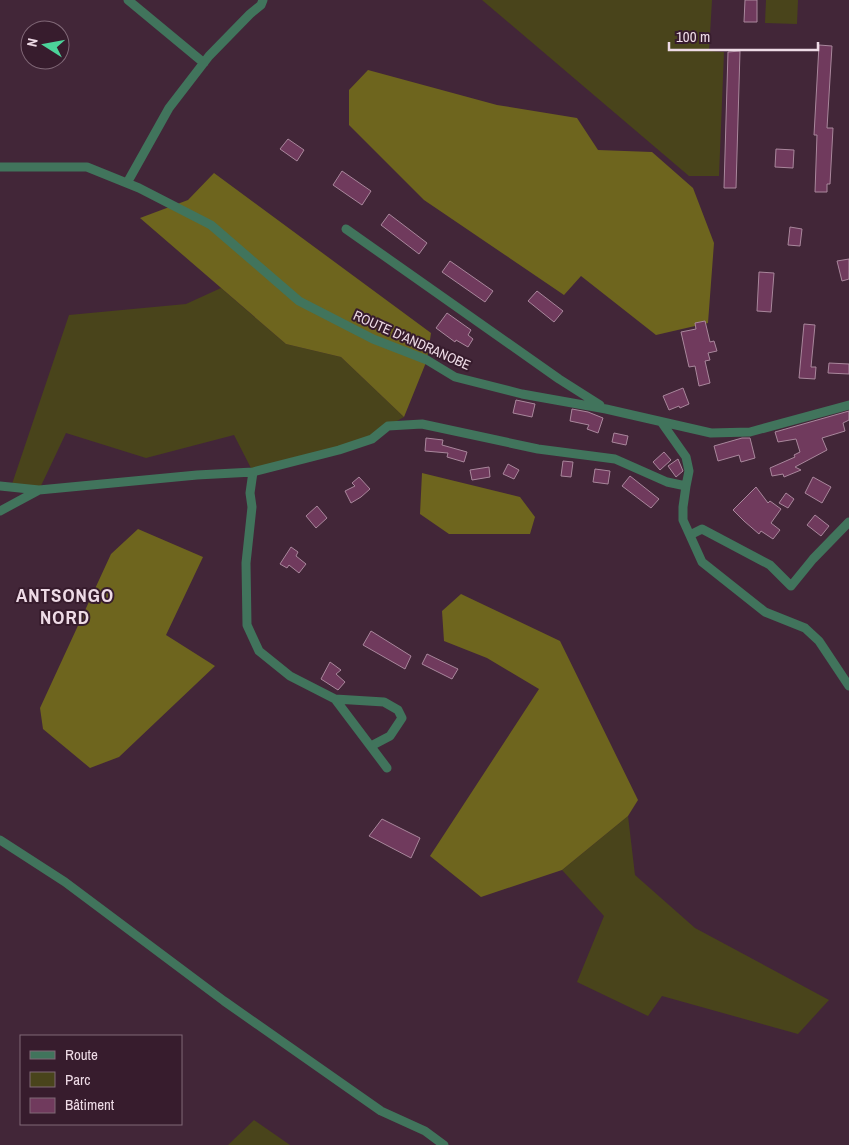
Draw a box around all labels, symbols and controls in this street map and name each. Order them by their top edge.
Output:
north arrow [20,20,70,70]
scale bar [669,20,818,52]
text: 100 m [676,26,710,47]
text: N [23,37,42,48]
street label: ROUTE D'ANDRANOBE [351,306,473,374]
district label: ANTSONGO NORD [16,582,114,630]
legend [20,1035,182,1125]
text: Route [65,1044,98,1065]
text: Parc [65,1069,90,1090]
text: Bâtiment [65,1094,115,1115]

